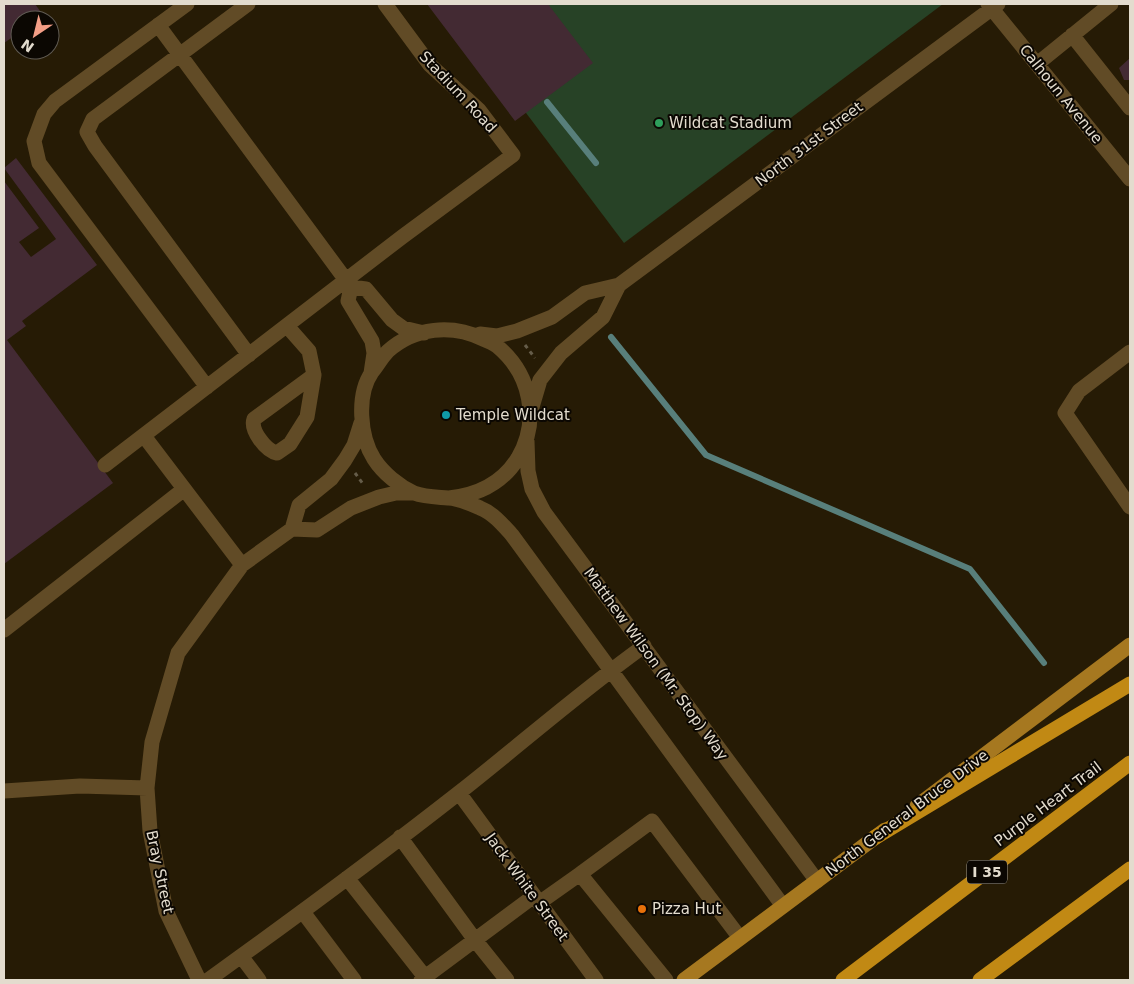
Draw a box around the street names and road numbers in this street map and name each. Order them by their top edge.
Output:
street label: Calhoun Avenue [1016,41,1106,147]
street label: Stadium Road [416,48,500,136]
street label: North 31st Street [752,98,866,190]
street label: Matthew Wilson (Mr. Stop) Way [580,564,732,764]
street label: North General Bruce Drive [822,746,992,880]
street label: Purple Heart Trail [991,758,1105,850]
street label: Bray Street [142,829,178,915]
street label: Jack White Street [481,829,572,945]
road number: I 35 [967,860,1007,884]

